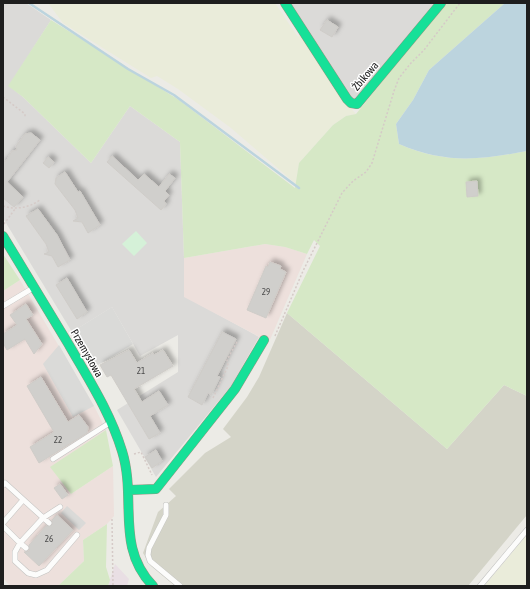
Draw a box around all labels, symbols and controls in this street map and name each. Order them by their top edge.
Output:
street label: Żbikowa [349,59,381,93]
house number: 29 [262,287,270,297]
street label: Przemysłowa [68,327,106,379]
house number: 21 [137,366,145,376]
house number: 22 [54,435,62,445]
house number: 26 [45,534,53,544]

